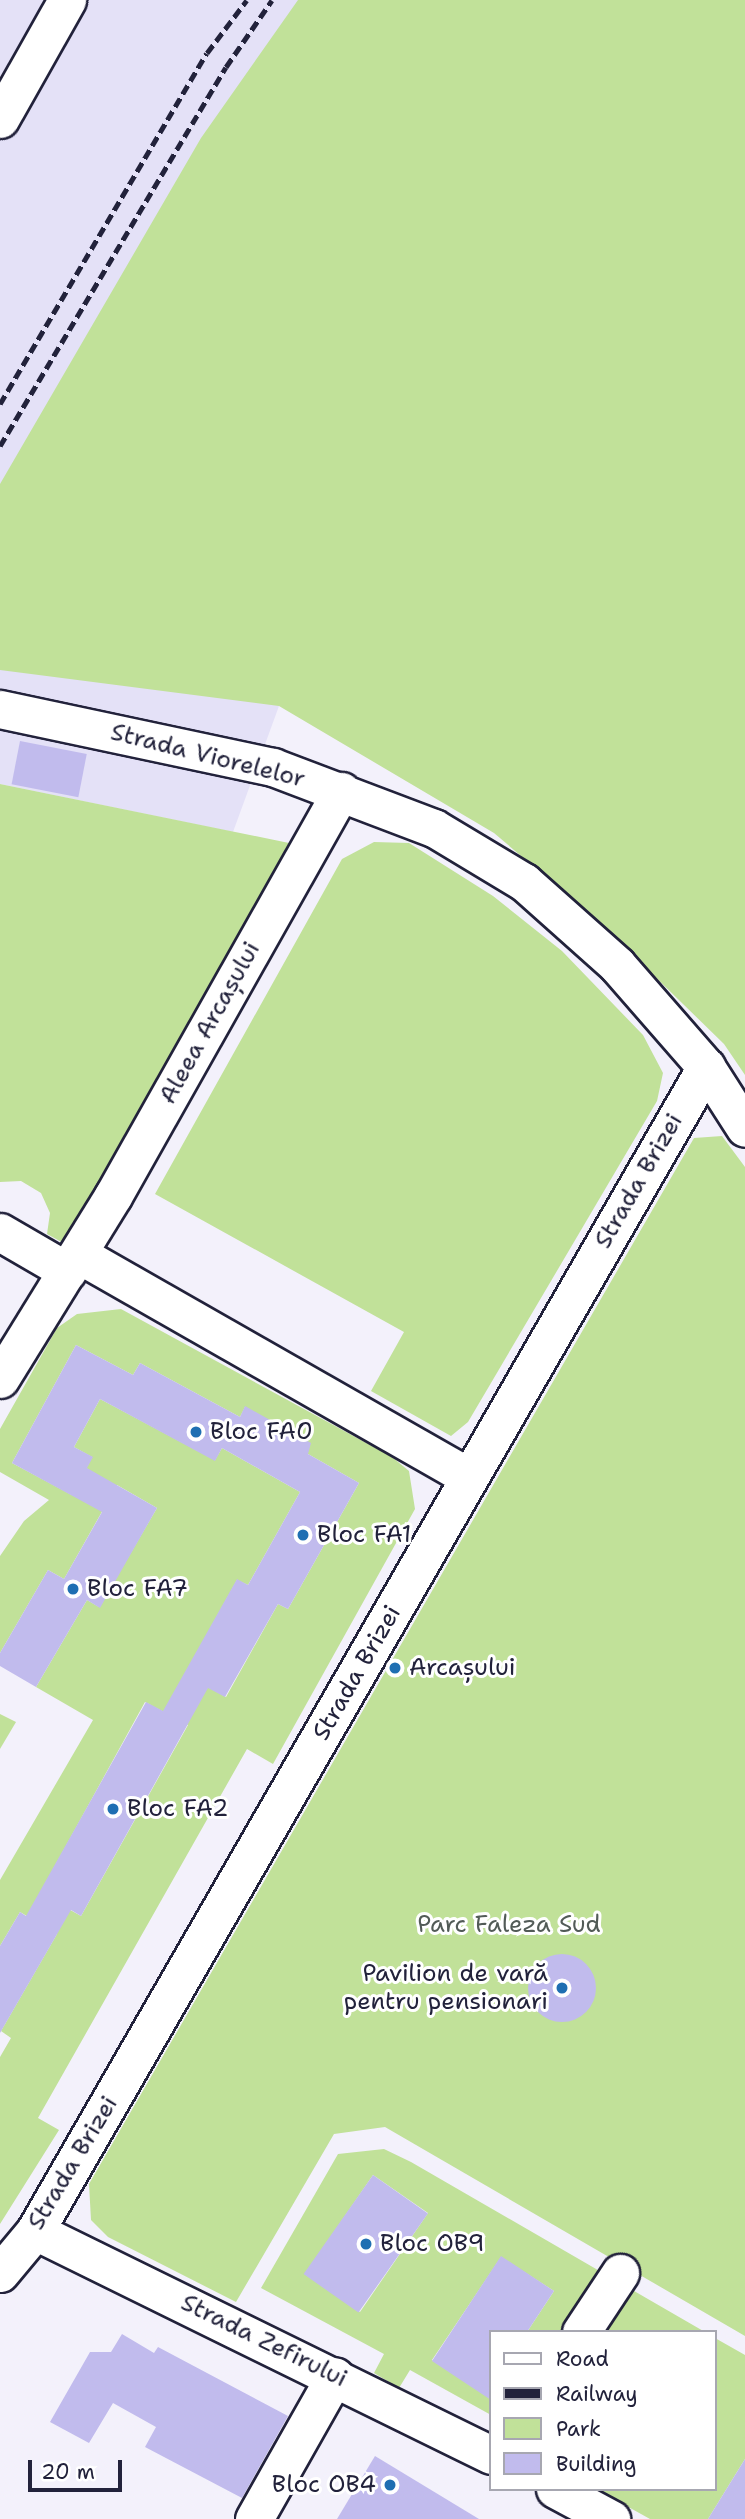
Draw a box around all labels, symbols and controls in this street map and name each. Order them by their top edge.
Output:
street label: Strada Viorelelor [108,718,308,794]
street label: Aleea Arcașului [154,937,266,1109]
street label: Strada Brizei [589,1109,689,1253]
place label: Bloc FA0 [210,1418,313,1446]
marker: Bloc FA0 [188,1424,204,1440]
place label: Bloc FA1 [317,1521,412,1549]
marker: Bloc FA1 [295,1527,311,1543]
place label: Bloc FA7 [87,1575,188,1603]
marker: Bloc FA7 [65,1581,81,1597]
street label: Strada Brizei [307,1601,407,1745]
place label: Arcașului [409,1654,515,1682]
marker: Arcașului [387,1660,403,1676]
place label: Bloc FA2 [127,1795,228,1823]
marker: Bloc FA2 [105,1801,121,1817]
park label: Parc Faleza Sud [417,1911,601,1939]
place label: Pavilion de vară pentru pensionari [344,1960,548,2016]
marker: Pavilion de vară pentru pensionari [554,1980,570,1996]
street label: Strada Brizei [22,2091,124,2235]
place label: Bloc OB9 [380,2230,485,2258]
marker: Bloc OB9 [358,2236,374,2252]
street label: Strada Zefirului [176,2288,352,2394]
legend [490,2330,717,2491]
text: Road [556,2345,609,2373]
text: Railway [556,2380,638,2408]
text: Park [556,2415,601,2443]
scale bar [32,2446,126,2490]
text: Building [556,2450,636,2478]
text: 20 m [41,2458,95,2486]
place label: Bloc OB4 [272,2471,376,2499]
marker: Bloc OB4 [382,2477,398,2493]

